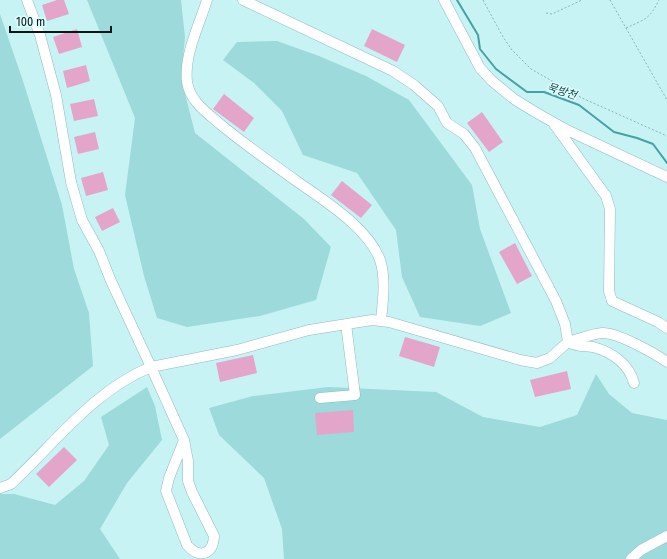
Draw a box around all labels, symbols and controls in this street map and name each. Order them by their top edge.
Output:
scale bar [10,8,111,34]
text: 100 m [16,15,45,29]
water label: 묵방천 [545,81,580,103]

